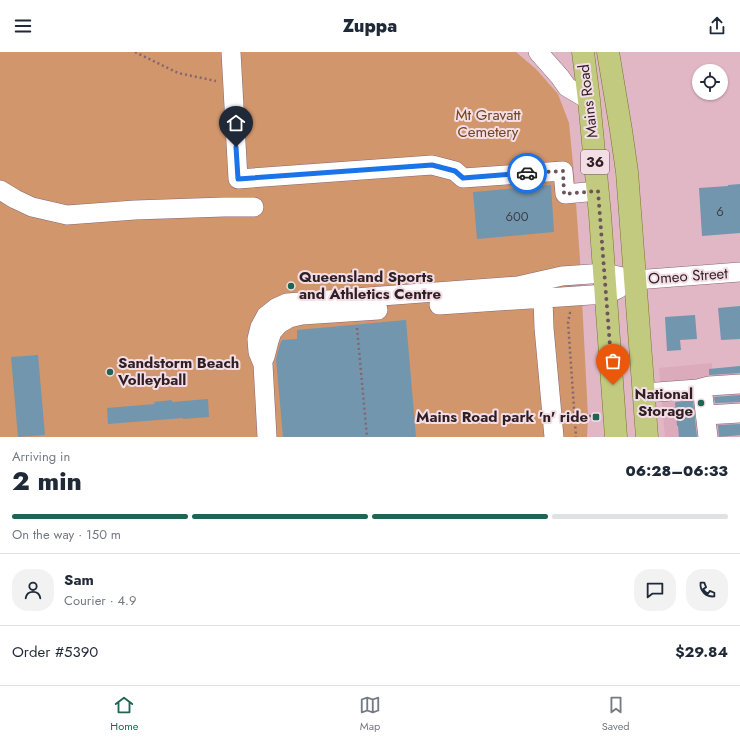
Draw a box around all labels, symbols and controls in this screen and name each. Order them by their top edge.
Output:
text: Zuppa [343,13,397,39]
icon: menu [12,15,34,37]
icon: share [706,15,728,37]
street label: Mains Road [573,63,603,139]
map controls [692,64,728,100]
button: locate [692,64,728,100]
park label: Mt Gravatt Cemetery [455,104,521,143]
pin [219,106,253,147]
icon: home [225,112,247,134]
road number: 36 [581,150,609,174]
courier [507,153,547,193]
icon: car [516,162,538,184]
house number: 6 [716,202,724,221]
house number: 600 [505,207,529,226]
street label: Omeo Street [647,262,729,290]
place label: Queensland Sports and Athletics Centre [299,266,442,305]
marker: Queensland Sports and Athletics Centre [286,281,296,291]
pin [596,344,630,385]
icon: bag [602,350,624,372]
place label: Sandstorm Beach Volleyball [117,352,239,391]
marker: Sandstorm Beach Volleyball [105,367,115,377]
place label: National Storage [634,383,693,422]
marker: National Storage [696,398,706,408]
place label: Mains Road park 'n' ride [416,406,588,428]
marker: Mains Road park 'n' ride [591,412,601,422]
text: Arriving in [12,447,70,466]
text: 06:28–06:33 [626,460,728,482]
text: 2 min [12,462,82,500]
text: On the way · 150 m [12,525,121,544]
button: person [12,569,54,611]
text: Sam [64,569,94,591]
button: chat [634,569,676,611]
button: phone [686,569,728,611]
text: Courier · 4.9 [64,591,137,610]
text: Order #5390 [12,641,98,663]
text: $29.84 [675,641,728,663]
tab: Home [110,694,138,734]
tab: Map [359,694,381,734]
tab: Saved [602,694,630,734]

